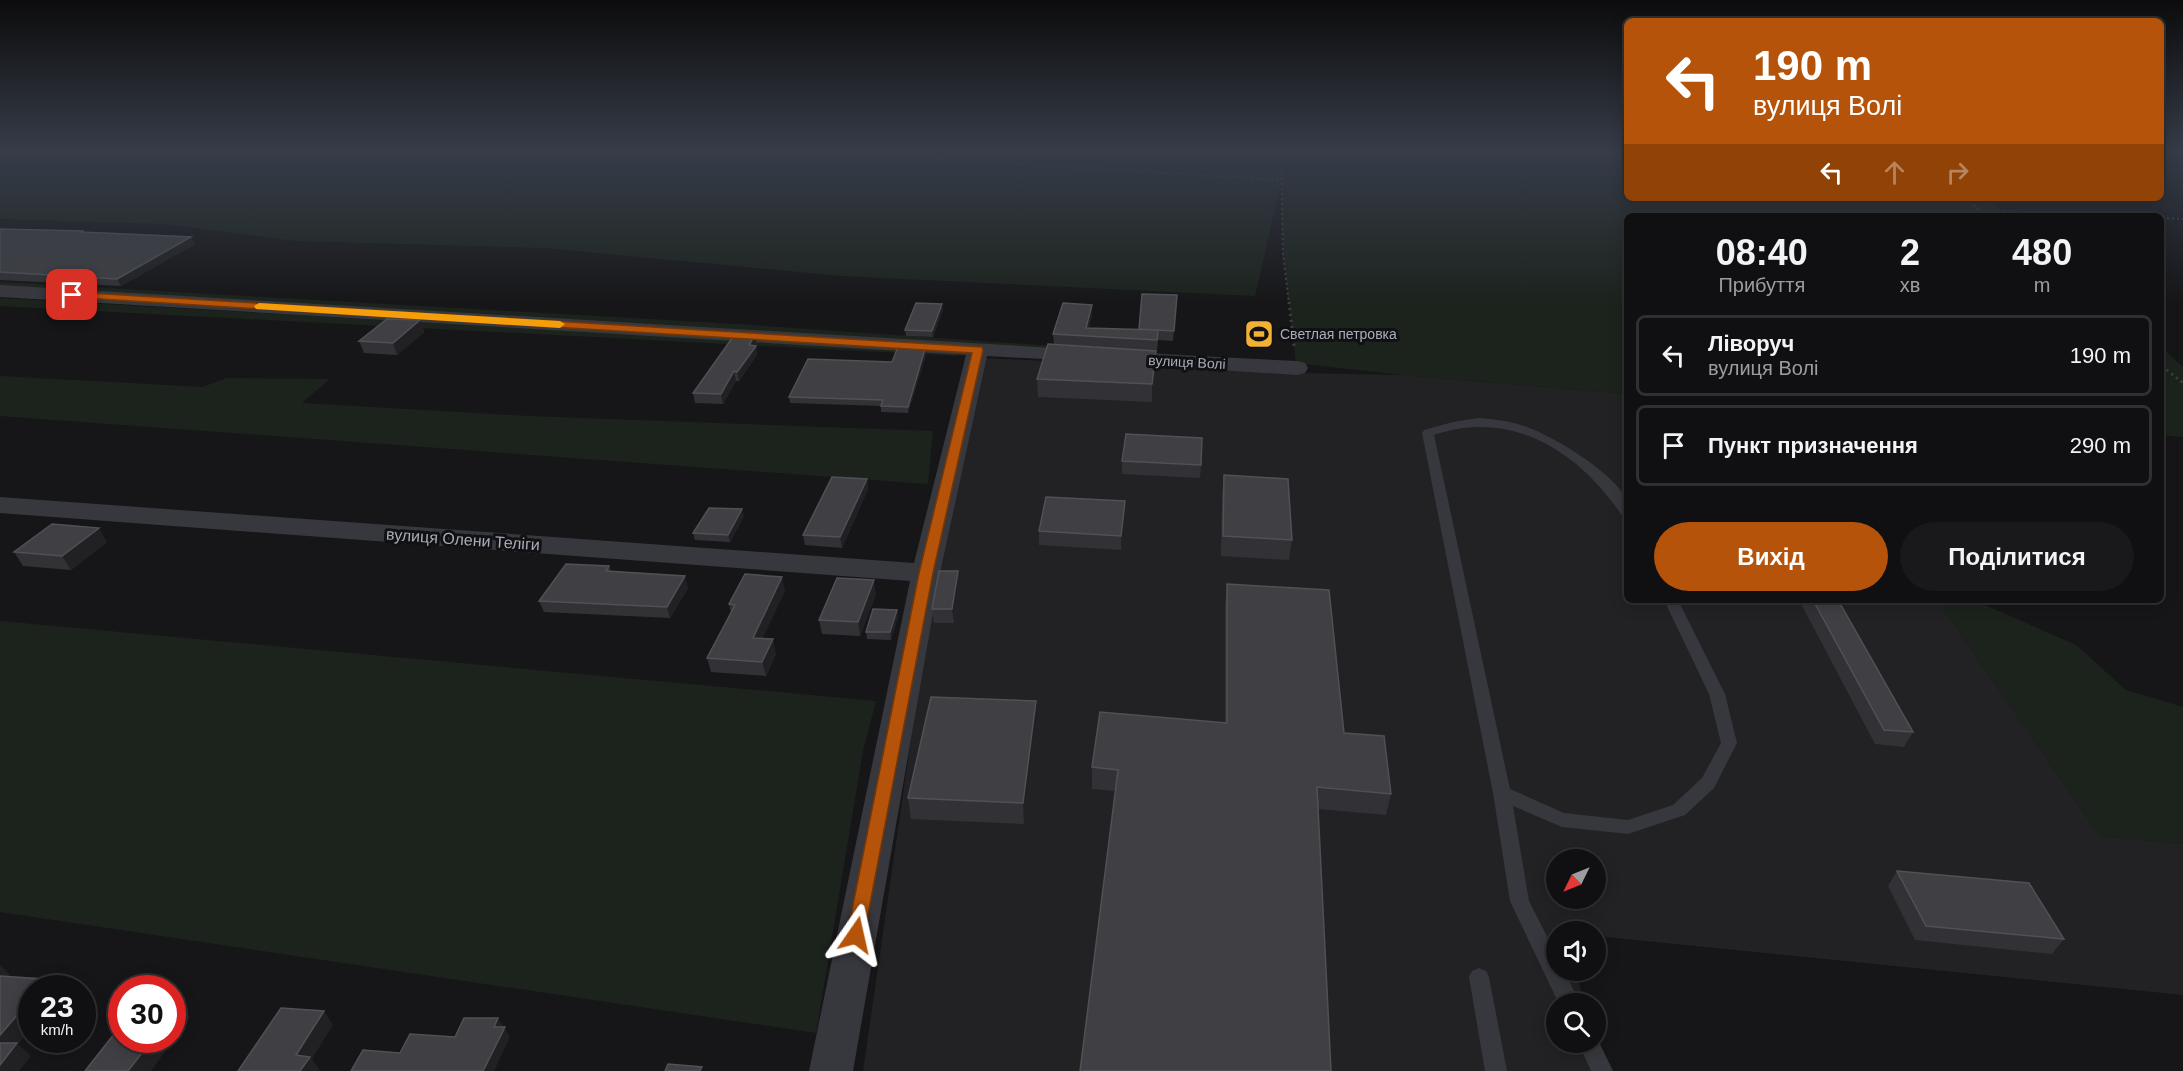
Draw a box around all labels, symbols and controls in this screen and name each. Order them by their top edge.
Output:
icon: left [1654,42,1732,120]
text: 190 m [1753,42,1872,89]
text: вулиця Волі [1753,91,1902,121]
icon: left [1815,156,1848,189]
icon: ahead [1878,156,1911,189]
icon: right [1941,156,1974,189]
text: 08:40 [1716,232,1808,273]
text: 2 [1900,232,1920,273]
text: 480 [2012,232,2072,273]
pin [46,269,97,320]
text: Прибуття [1718,274,1805,296]
text: хв [1900,274,1920,296]
text: m [2034,274,2050,296]
icon: arrive [55,278,88,311]
sports icon: Светлая петровка [1243,318,1275,350]
place label: Светлая петровка [1280,326,1397,342]
text: Ліворуч [1708,331,1794,356]
icon: left [1657,339,1690,372]
text: 190 m [2070,343,2131,368]
street label: вулиця Волі [1148,352,1226,372]
text: вулиця Волі [1708,357,1819,379]
icon: arrive [1657,429,1690,462]
text: Пункт призначення [1708,433,1918,458]
text: 290 m [2070,433,2131,458]
button: Вихід [1654,522,1888,591]
button: Поділитися [1900,522,2134,591]
street label: вулиця Олени Теліги [386,526,540,553]
north arrow [1546,849,1606,909]
map controls [1546,849,1606,1053]
position arrow [824,903,888,967]
button: sound [1546,921,1606,981]
speed limit sign: 30 [108,975,186,1053]
text: 23 [40,990,74,1023]
button: search [1546,993,1606,1053]
text: km/h [41,1021,73,1038]

